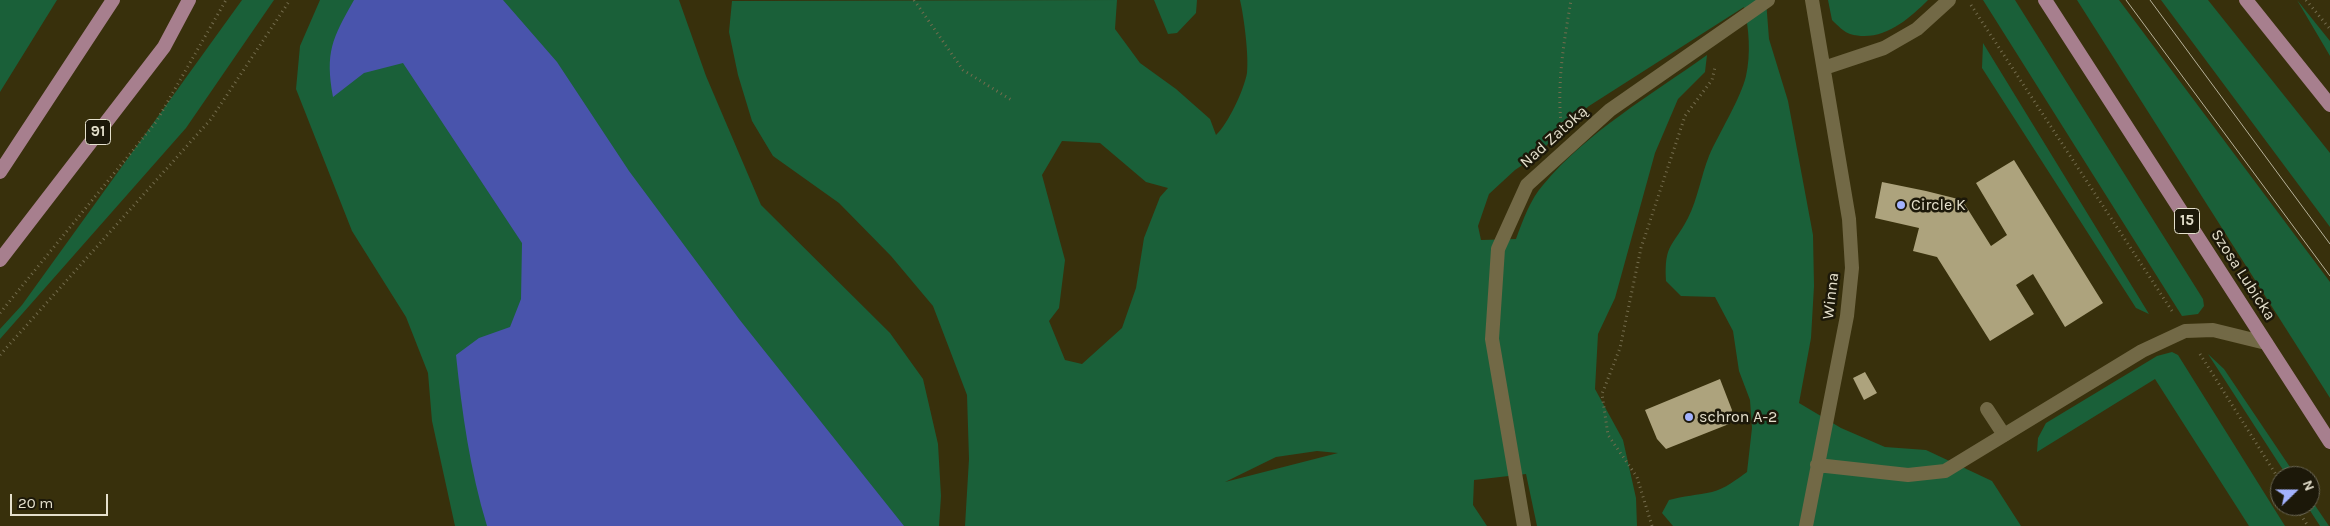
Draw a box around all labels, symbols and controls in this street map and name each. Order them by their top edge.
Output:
street label: Nad Zatoką [1516,102,1592,172]
road number: 91 [86,120,110,144]
place label: Circle K [1911,195,1966,215]
marker: Circle K [1895,199,1907,211]
road number: 15 [2174,208,2200,234]
street label: Szosa Lubicka [2206,226,2280,324]
street label: Winna [1819,271,1843,321]
place label: schron A-2 [1699,407,1777,427]
marker: schron A-2 [1683,411,1695,423]
north arrow [2270,466,2320,516]
text: N [2299,478,2318,493]
scale bar [12,484,110,516]
text: 20 m [18,494,53,512]

